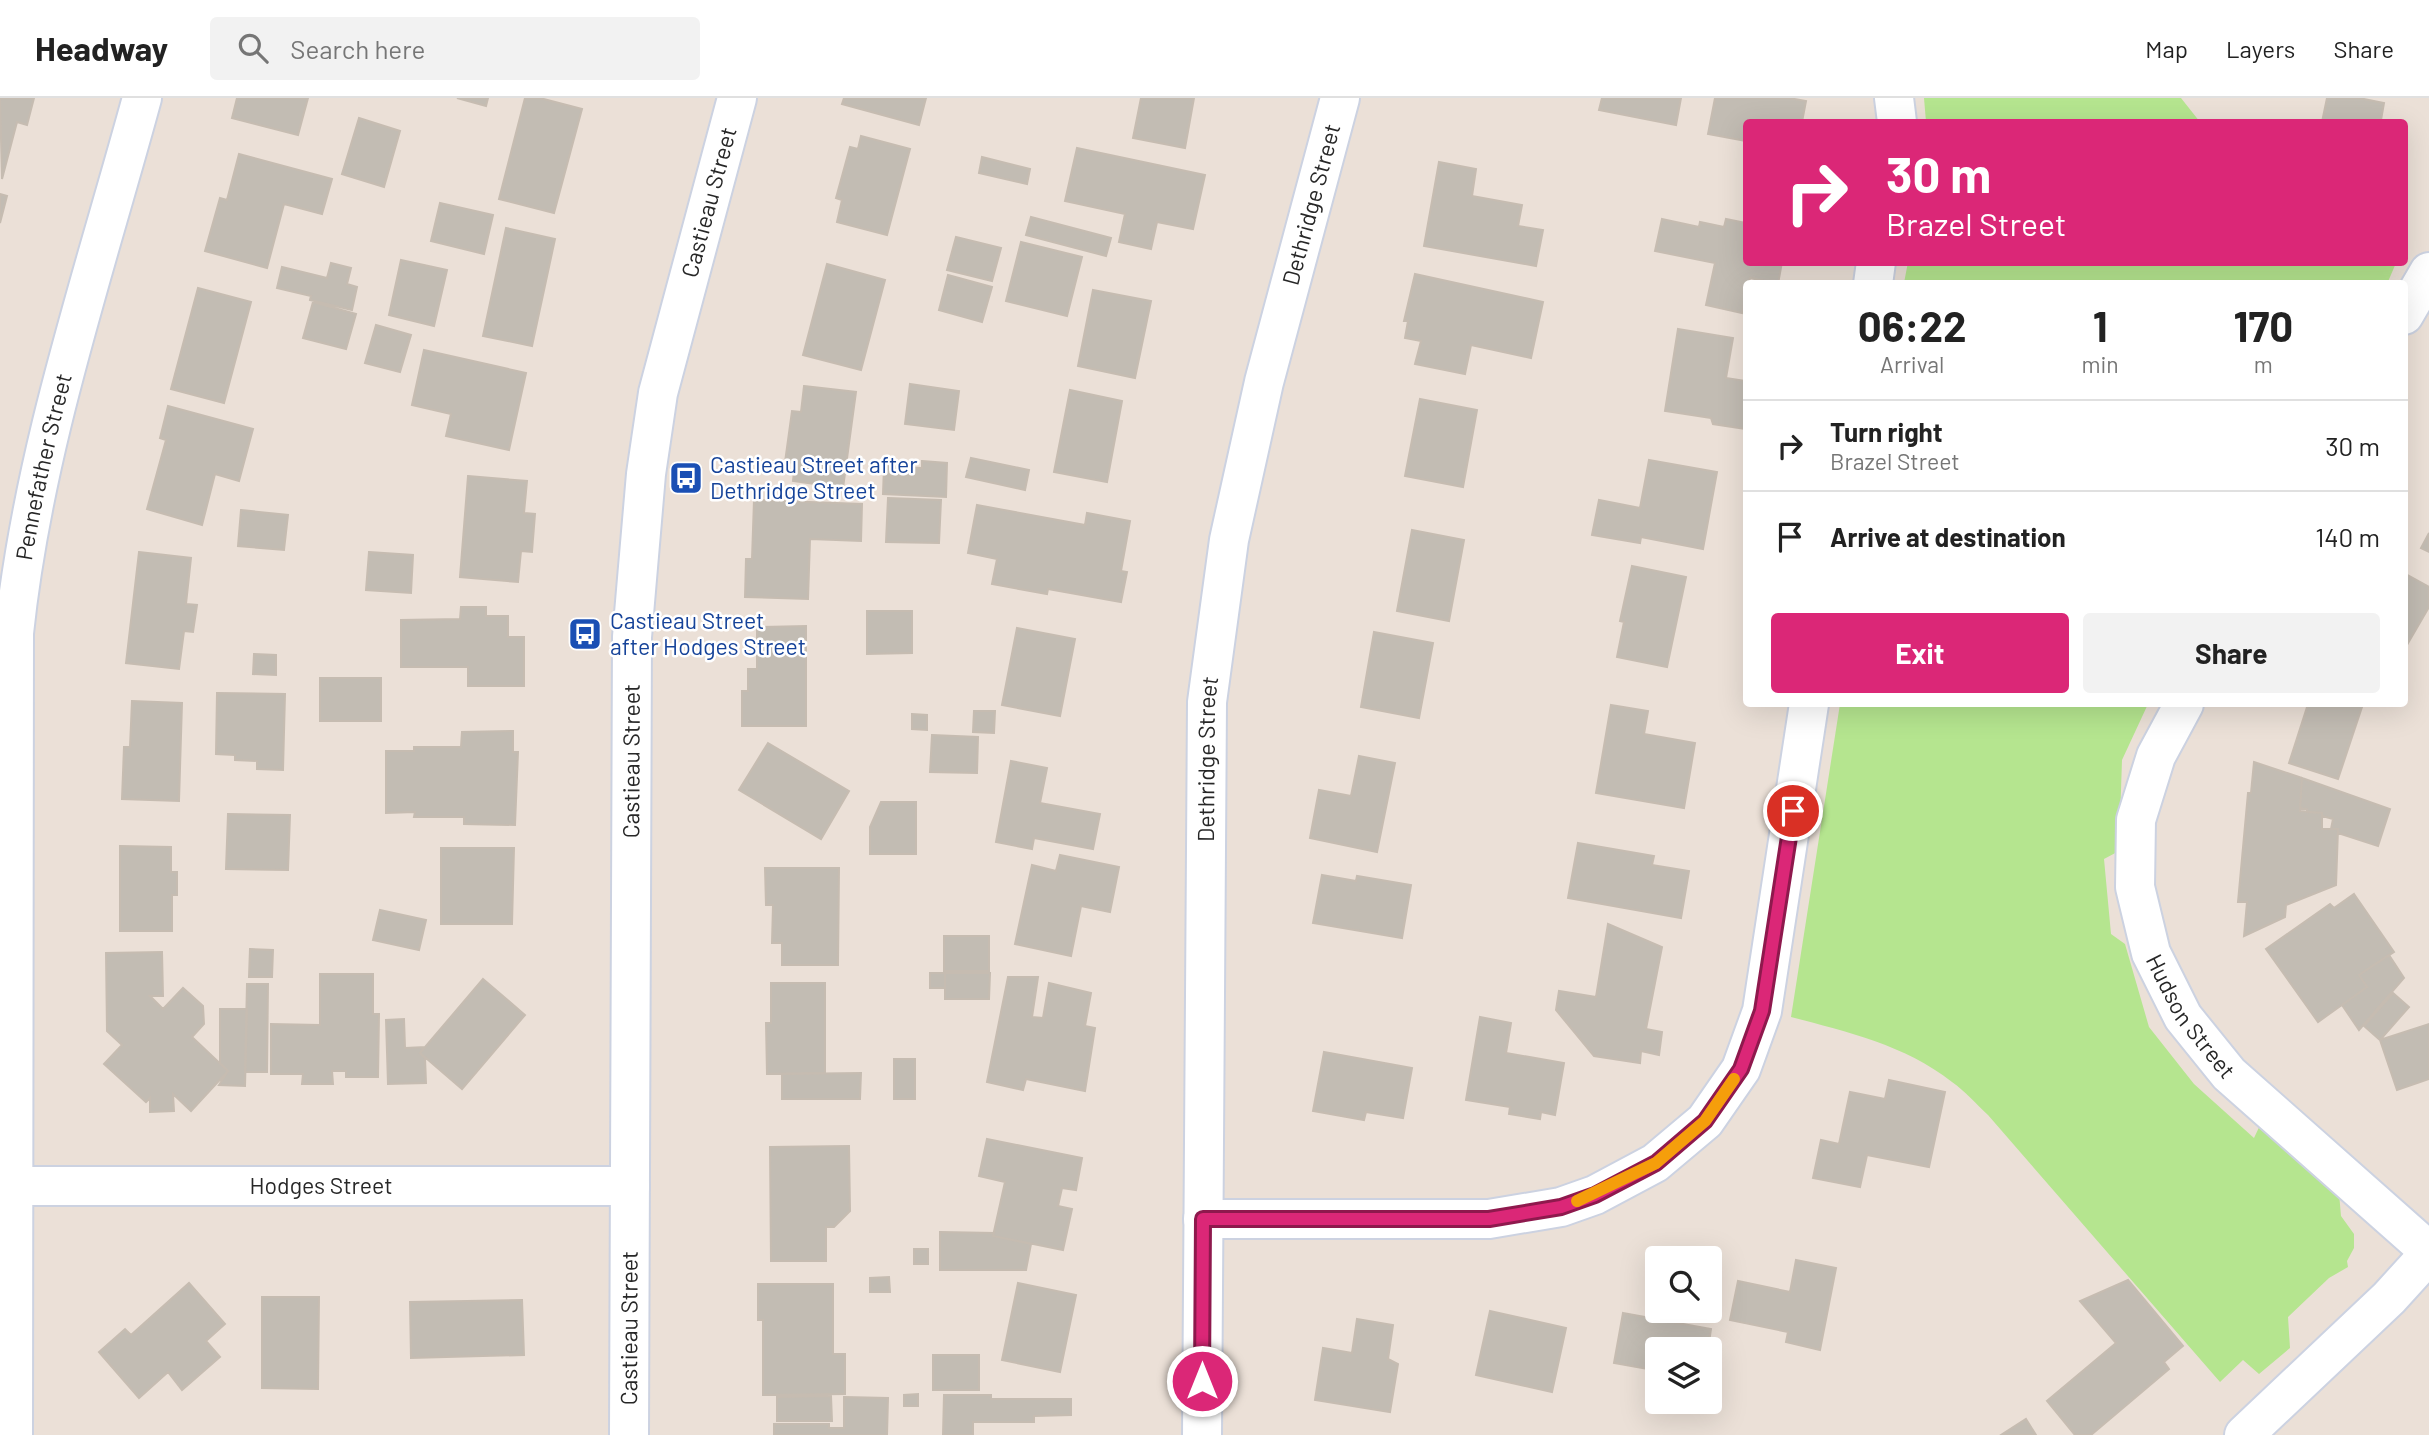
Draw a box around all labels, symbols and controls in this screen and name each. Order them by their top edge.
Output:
search box [210,17,700,80]
text: Headway [35,28,168,68]
icon: search [234,29,272,67]
text: Search here [290,33,425,64]
text: Map [2145,34,2188,63]
text: Layers [2226,34,2295,63]
text: Share [2333,34,2394,63]
street label: Dethridge Street [1276,121,1345,288]
street label: Castieau Street [675,124,742,280]
text: 30 m [1886,144,1991,203]
icon: right [1771,147,1862,238]
text: Brazel Street [1886,204,2066,242]
text: 06:22 [1858,300,1967,350]
text: 1 [2093,300,2108,350]
text: 170 [2234,300,2293,350]
text: Arrival [1880,350,1944,378]
text: min [2081,350,2119,378]
text: m [2254,350,2273,378]
street label: Pennefather Street [9,370,77,562]
text: Turn right [1830,416,1943,447]
icon: right [1771,427,1809,465]
text: 30 m [2325,430,2380,461]
text: Brazel Street [1830,447,1960,475]
place label: Castieau Street after Dethridge Street [710,450,918,504]
bus stop icon: Castieau Street after Dethridge Street [667,459,705,497]
icon: arrive [1771,518,1809,556]
text: Arrive at destination [1830,521,2066,552]
text: 140 m [2315,521,2380,552]
place label: Castieau Street after Hodges Street [610,606,806,660]
button: Exit [1771,613,2069,693]
button: Share [2083,613,2380,693]
bus stop icon: Castieau Street after Hodges Street [566,615,604,653]
street label: Dethridge Street [1191,674,1223,842]
street label: Castieau Street [616,684,645,838]
pin [1763,781,1823,841]
icon: arrive [1774,792,1812,830]
street label: Hudson Street [2141,949,2242,1084]
street label: Hodges Street [249,1171,393,1199]
map controls [1645,1246,1722,1414]
button: search [1645,1246,1722,1323]
street label: Castieau Street [614,1251,643,1405]
button: layers [1645,1337,1722,1414]
position arrow [1165,1344,1239,1418]

